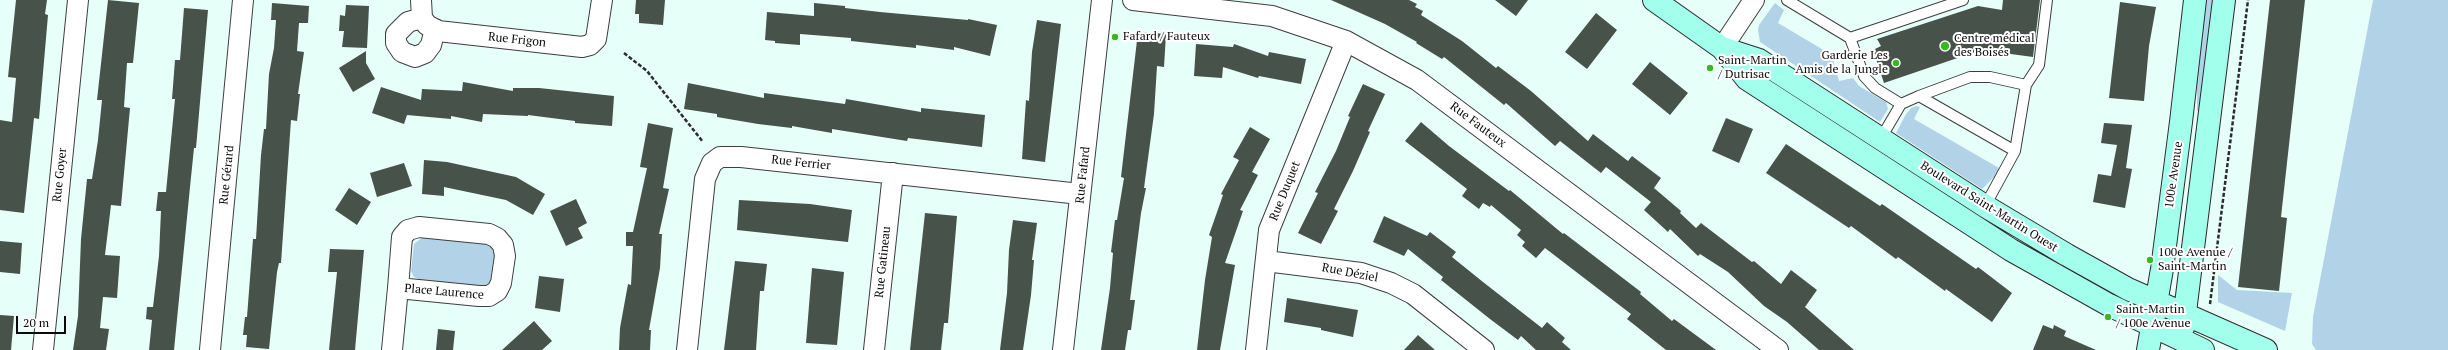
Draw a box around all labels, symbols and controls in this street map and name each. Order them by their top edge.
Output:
street label: Rue Frigon [487,30,547,50]
place label: Fafard / Fauteux [1123,30,1210,44]
marker: Fafard / Fauteux [1110,32,1120,42]
place label: Centre médical des Boisés [1954,32,2035,60]
marker: Centre médical des Boisés [1939,40,1951,52]
place label: Garderie Les Amis de la Jungle [1795,49,1888,77]
place label: Saint-Martin / Dutrisac [1718,54,1787,82]
marker: Garderie Les Amis de la Jungle [1891,58,1901,68]
marker: Saint-Martin / Dutrisac [1705,63,1715,73]
street label: Rue Fauteux [1447,99,1509,151]
street label: 100e Avenue [2162,141,2186,209]
street label: Rue Gérard [217,145,237,205]
street label: Rue Fafard [1073,146,1093,204]
street label: Rue Goyer [50,147,70,203]
street label: Rue Ferrier [771,153,831,173]
street label: Rue Duquet [1267,159,1303,223]
street label: Boulevard Saint-Martin Ouest [1918,159,2060,255]
street label: Rue Gatineau [872,225,894,299]
place label: 100e Avenue / Saint-Martin [2158,246,2232,274]
marker: 100e Avenue / Saint-Martin [2145,255,2155,265]
street label: Rue Déziel [1321,260,1379,286]
street label: Place Laurence [404,281,484,303]
place label: Saint-Martin / 100e Avenue [2116,303,2190,331]
scale bar [18,308,68,334]
marker: Saint-Martin / 100e Avenue [2103,312,2113,322]
text: 20 m [23,315,49,330]

